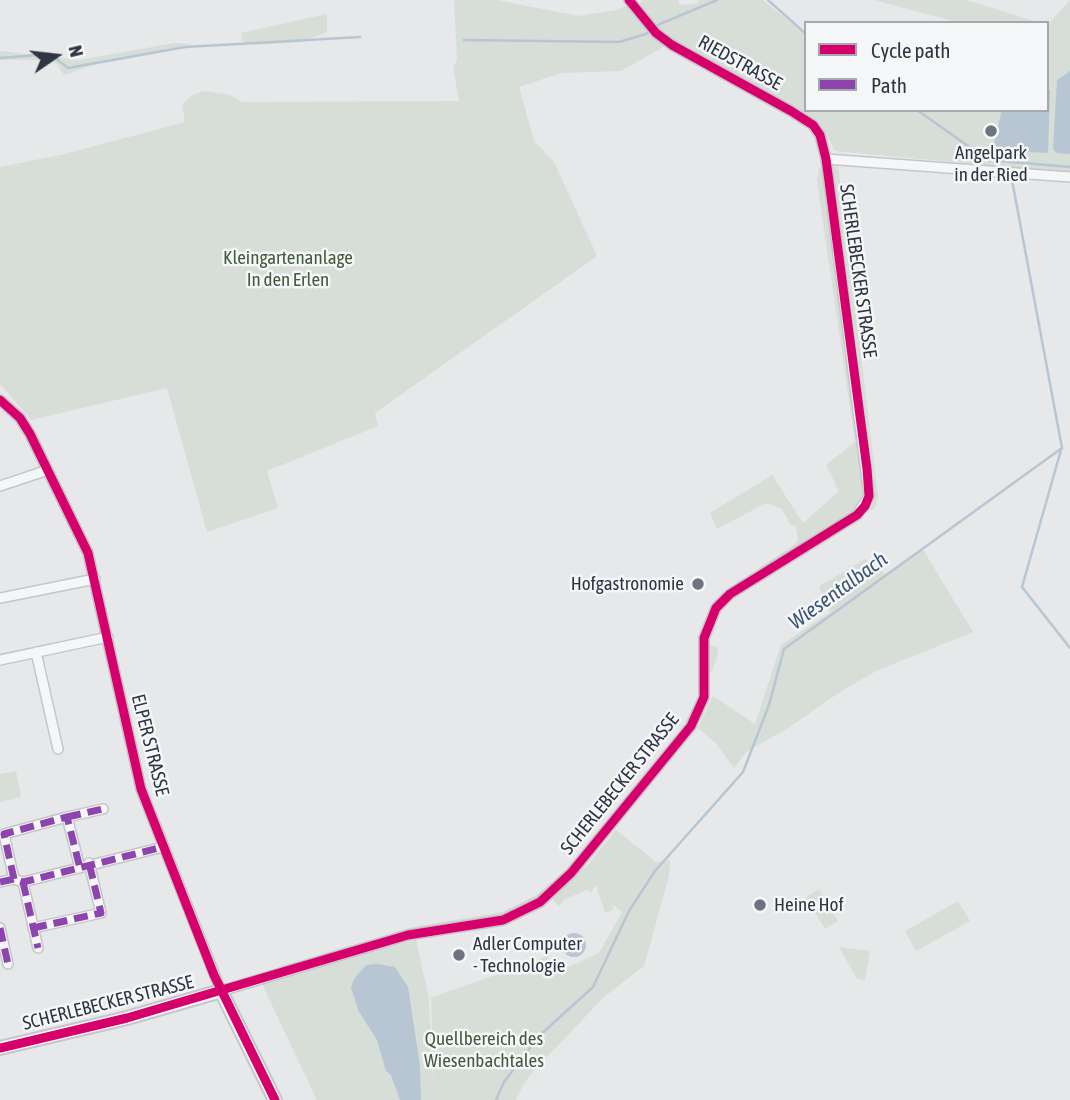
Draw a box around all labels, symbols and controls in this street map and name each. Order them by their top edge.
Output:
north arrow [21,21,91,91]
legend [804,21,1049,112]
street label: RIEDSTRASSE [694,31,786,95]
text: Cycle path [871,38,950,62]
text: N [64,43,88,59]
text: Path [871,73,907,97]
marker: Angelpark in der Ried [983,123,999,139]
place label: Angelpark in der Ried [954,142,1028,186]
street label: SCHERLEBECKER STRASSE [835,183,881,359]
park label: Kleingartenanlage In den Erlen [223,247,353,291]
water label: Wiesentalbach [784,547,892,635]
place label: Hofgastronomie [571,573,684,595]
marker: Hofgastronomie [690,576,706,592]
street label: ELPER STRASSE [126,692,174,798]
street label: SCHERLEBECKER STRASSE [556,709,684,859]
place label: Heine Hof [774,894,844,916]
marker: Heine Hof [752,897,768,913]
place label: Adler Computer - Technologie [473,933,582,977]
marker: Adler Computer - Technologie [451,947,467,963]
street label: SCHERLEBECKER STRASSE [20,971,196,1035]
park label: Quellbereich des Wiesenbachtales [424,1028,544,1072]

